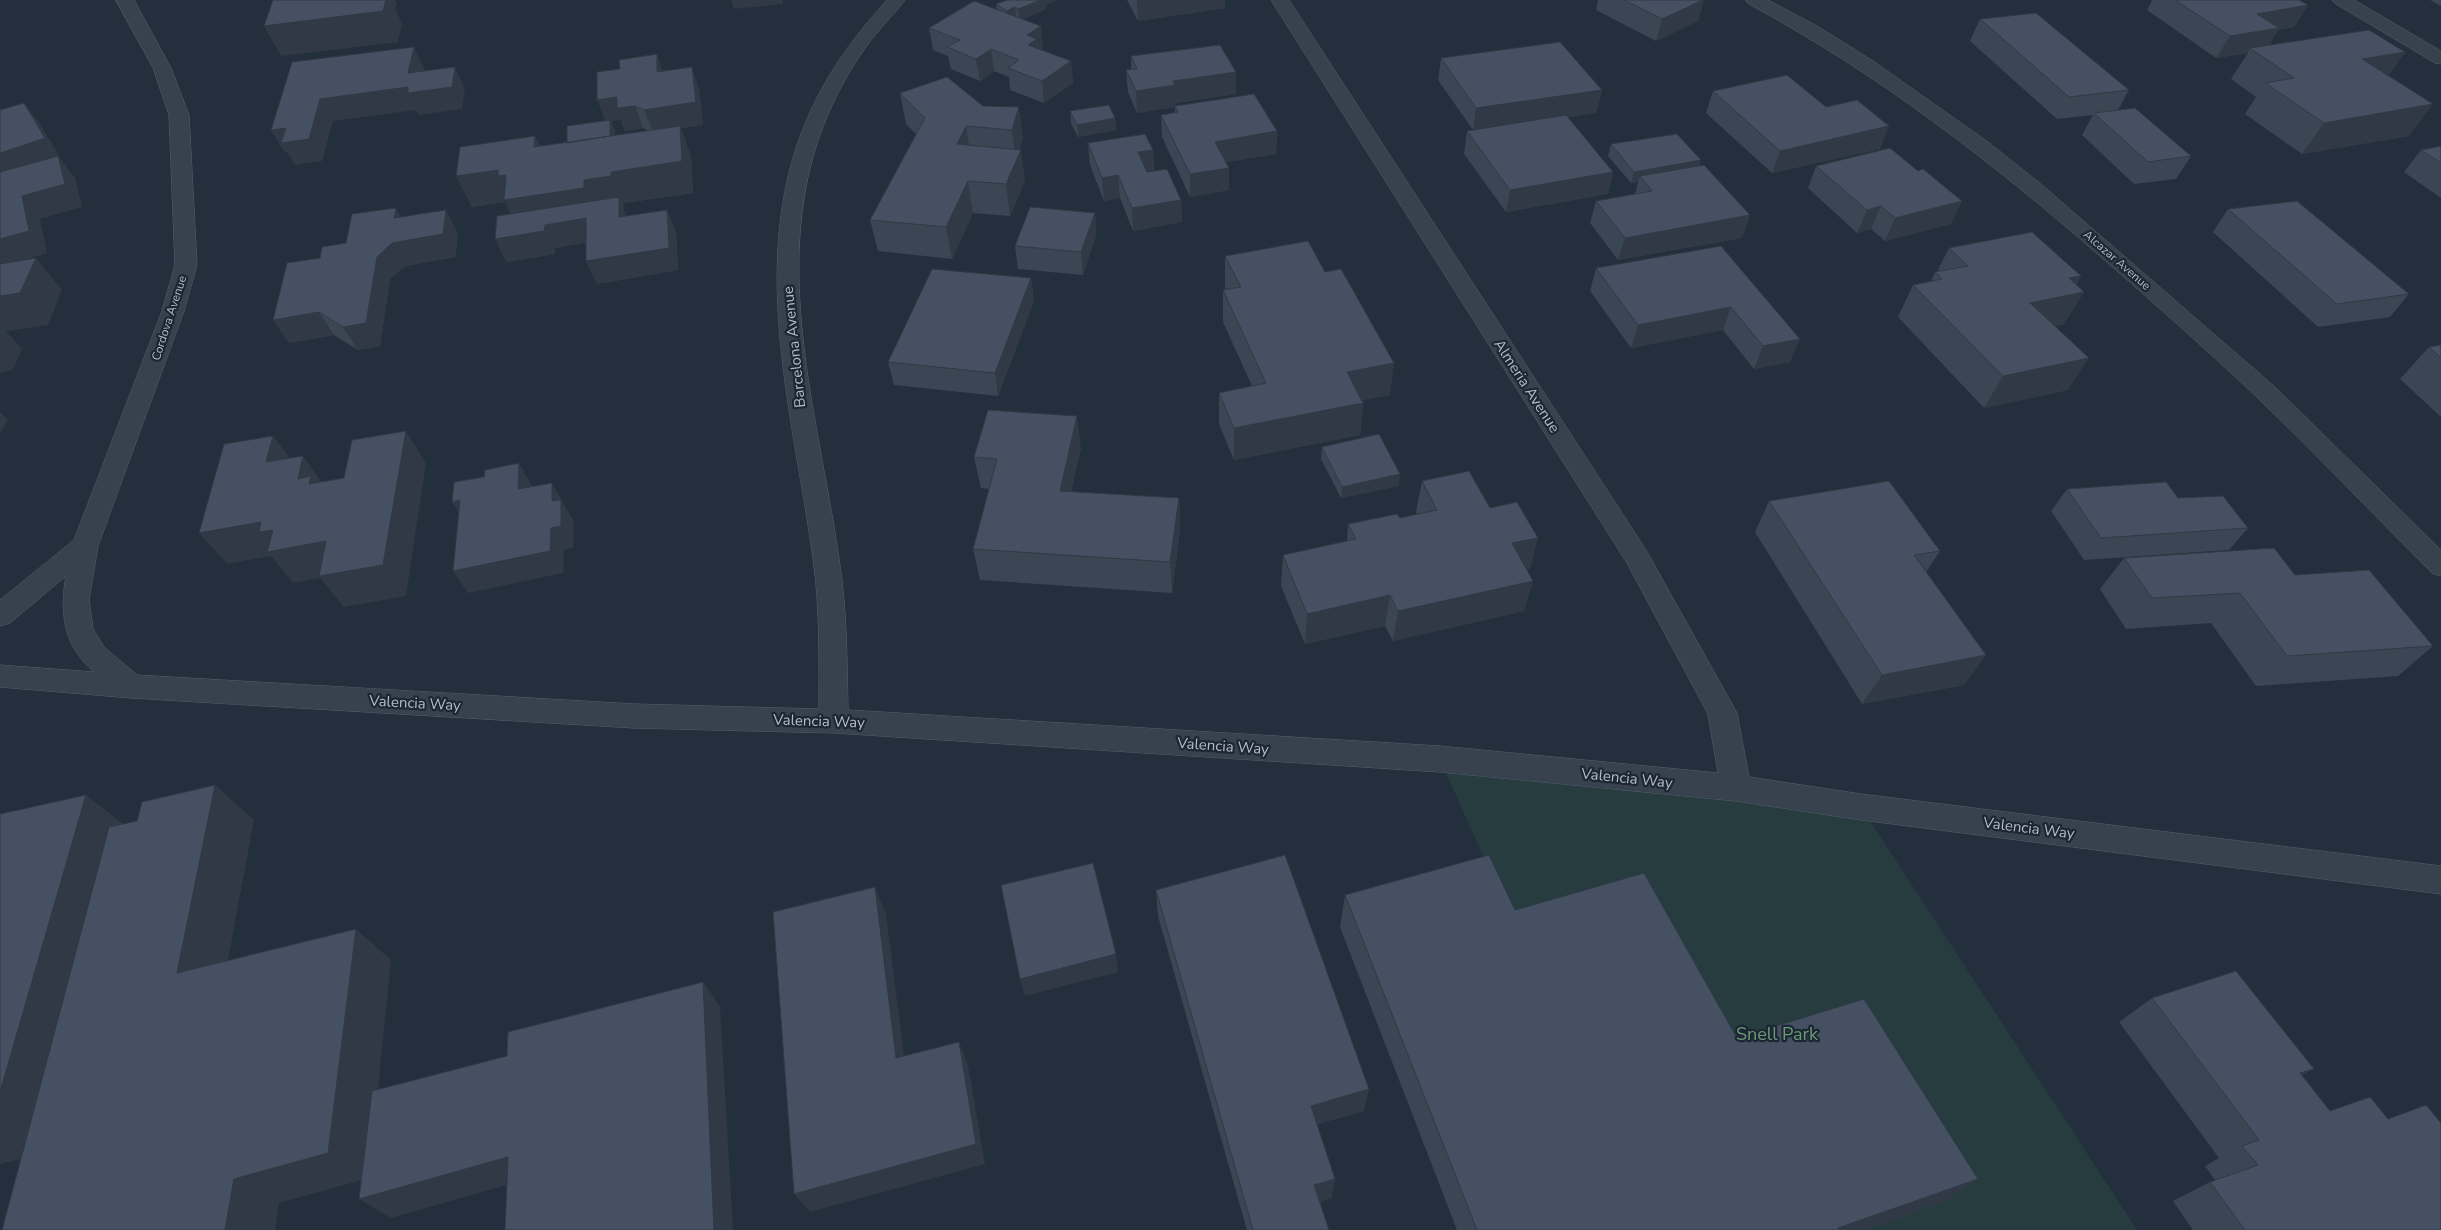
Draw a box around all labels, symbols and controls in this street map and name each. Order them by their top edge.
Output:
street label: Alcazar Avenue [2080,226,2154,294]
street label: Cordova Avenue [148,273,190,363]
street label: Barcelona Avenue [778,285,810,409]
street label: Almeria Avenue [1489,335,1565,437]
street label: Valencia Way [368,691,462,715]
street label: Valencia Way [772,709,865,733]
street label: Valencia Way [1176,733,1270,759]
street label: Valencia Way [1579,763,1674,793]
street label: Valencia Way [1981,812,2076,844]
park label: Snell Park [1736,1022,1819,1046]

